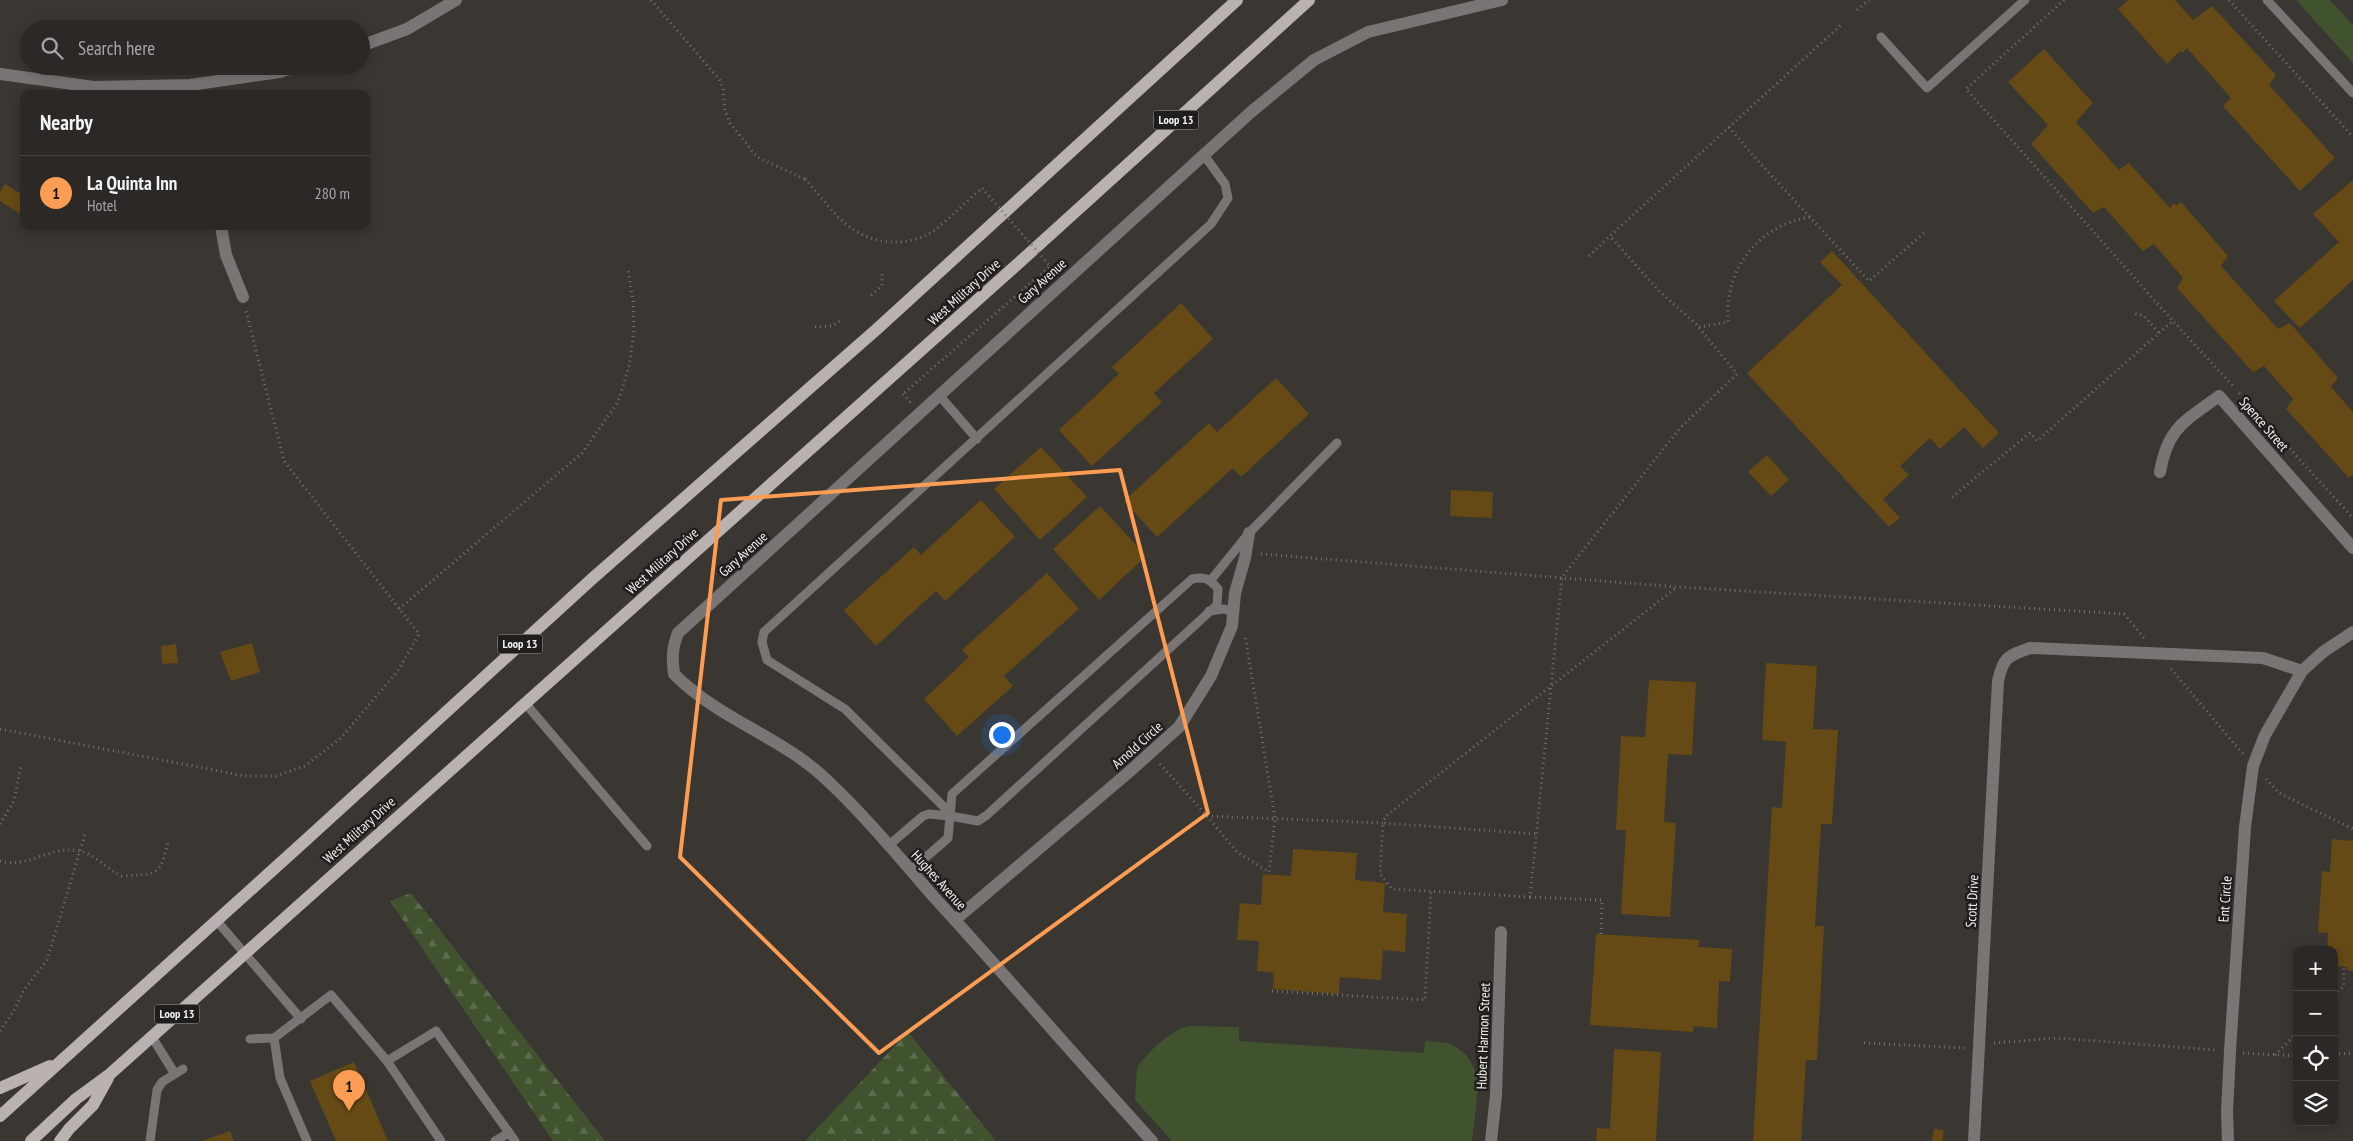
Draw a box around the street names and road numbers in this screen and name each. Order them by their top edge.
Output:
road number: Loop 13 [1154,110,1198,130]
street label: Gary Avenue [1014,254,1070,307]
street label: West Military Drive [924,255,1004,329]
street label: Spence Street [2235,393,2293,455]
street label: West Military Drive [622,524,702,598]
street label: Gary Avenue [715,527,771,580]
road number: Loop 13 [498,634,542,654]
street label: Arnold Circle [1108,717,1166,773]
street label: West Military Drive [319,793,399,867]
street label: Hughes Avenue [907,846,971,914]
street label: Scott Drive [1962,874,1982,928]
street label: Ent Circle [2214,875,2236,923]
street label: Hubert Harmon Street [1472,982,1494,1090]
road number: Loop 13 [154,1004,200,1024]

